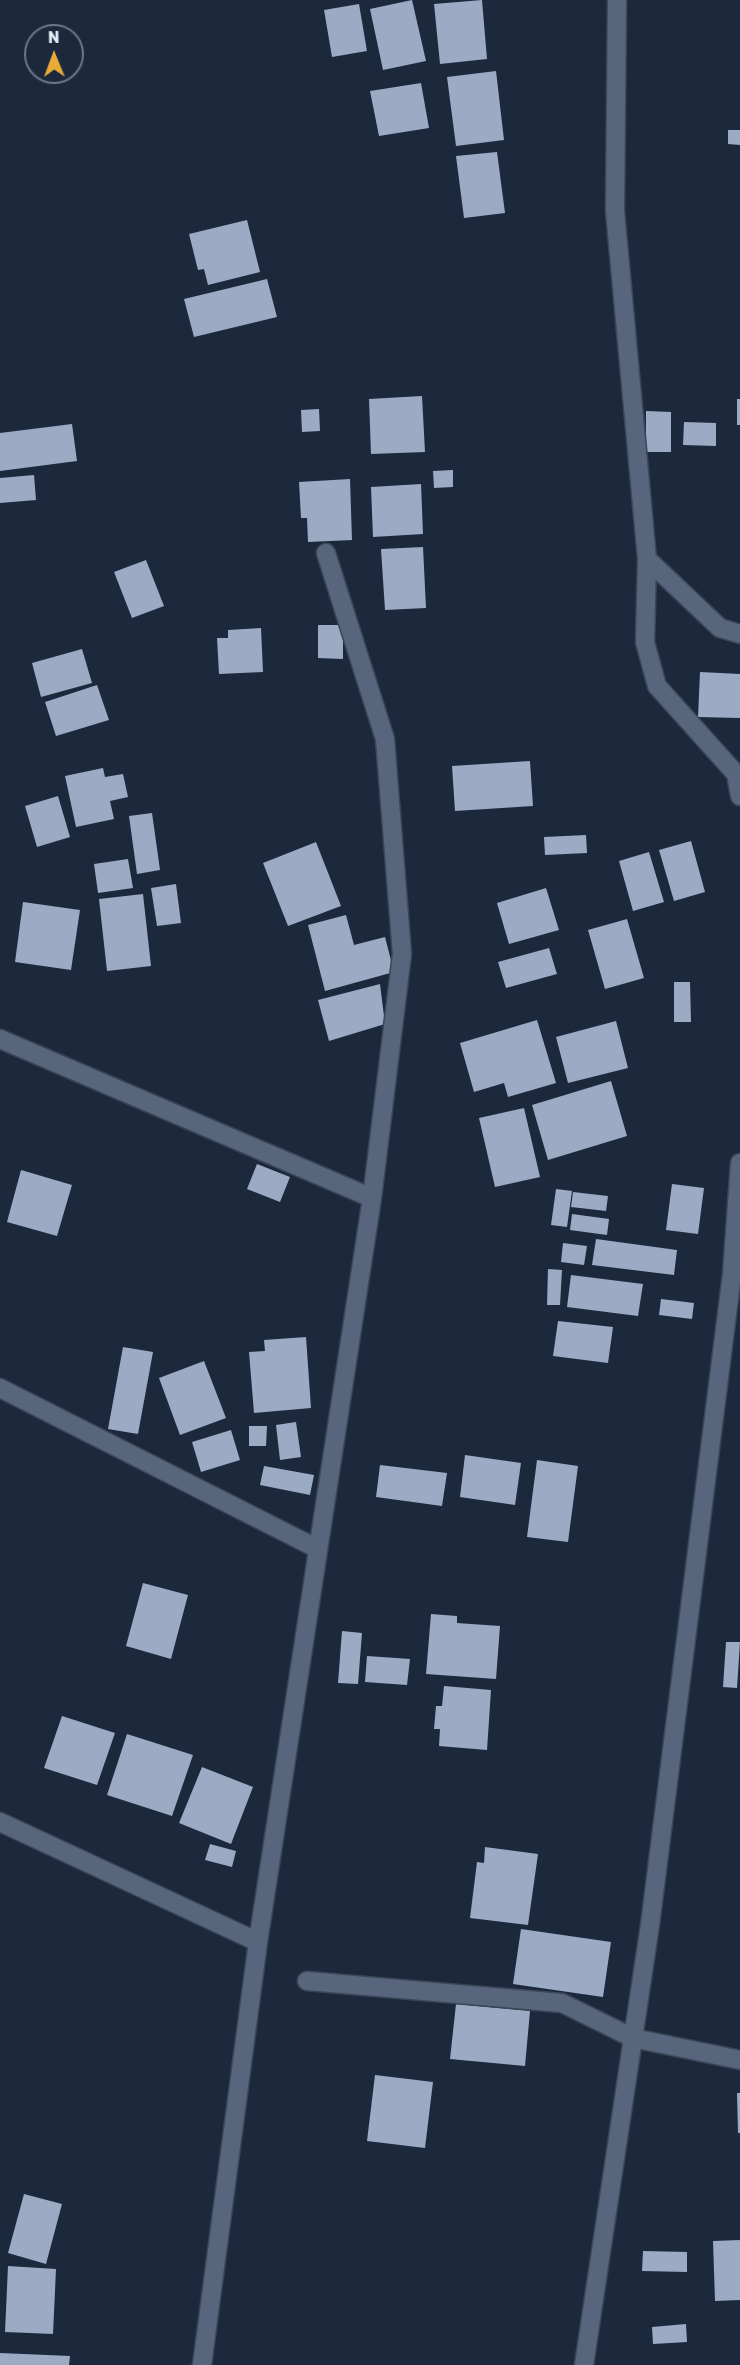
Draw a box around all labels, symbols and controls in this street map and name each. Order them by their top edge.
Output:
north arrow [24,24,84,84]
text: N [48,28,60,47]

